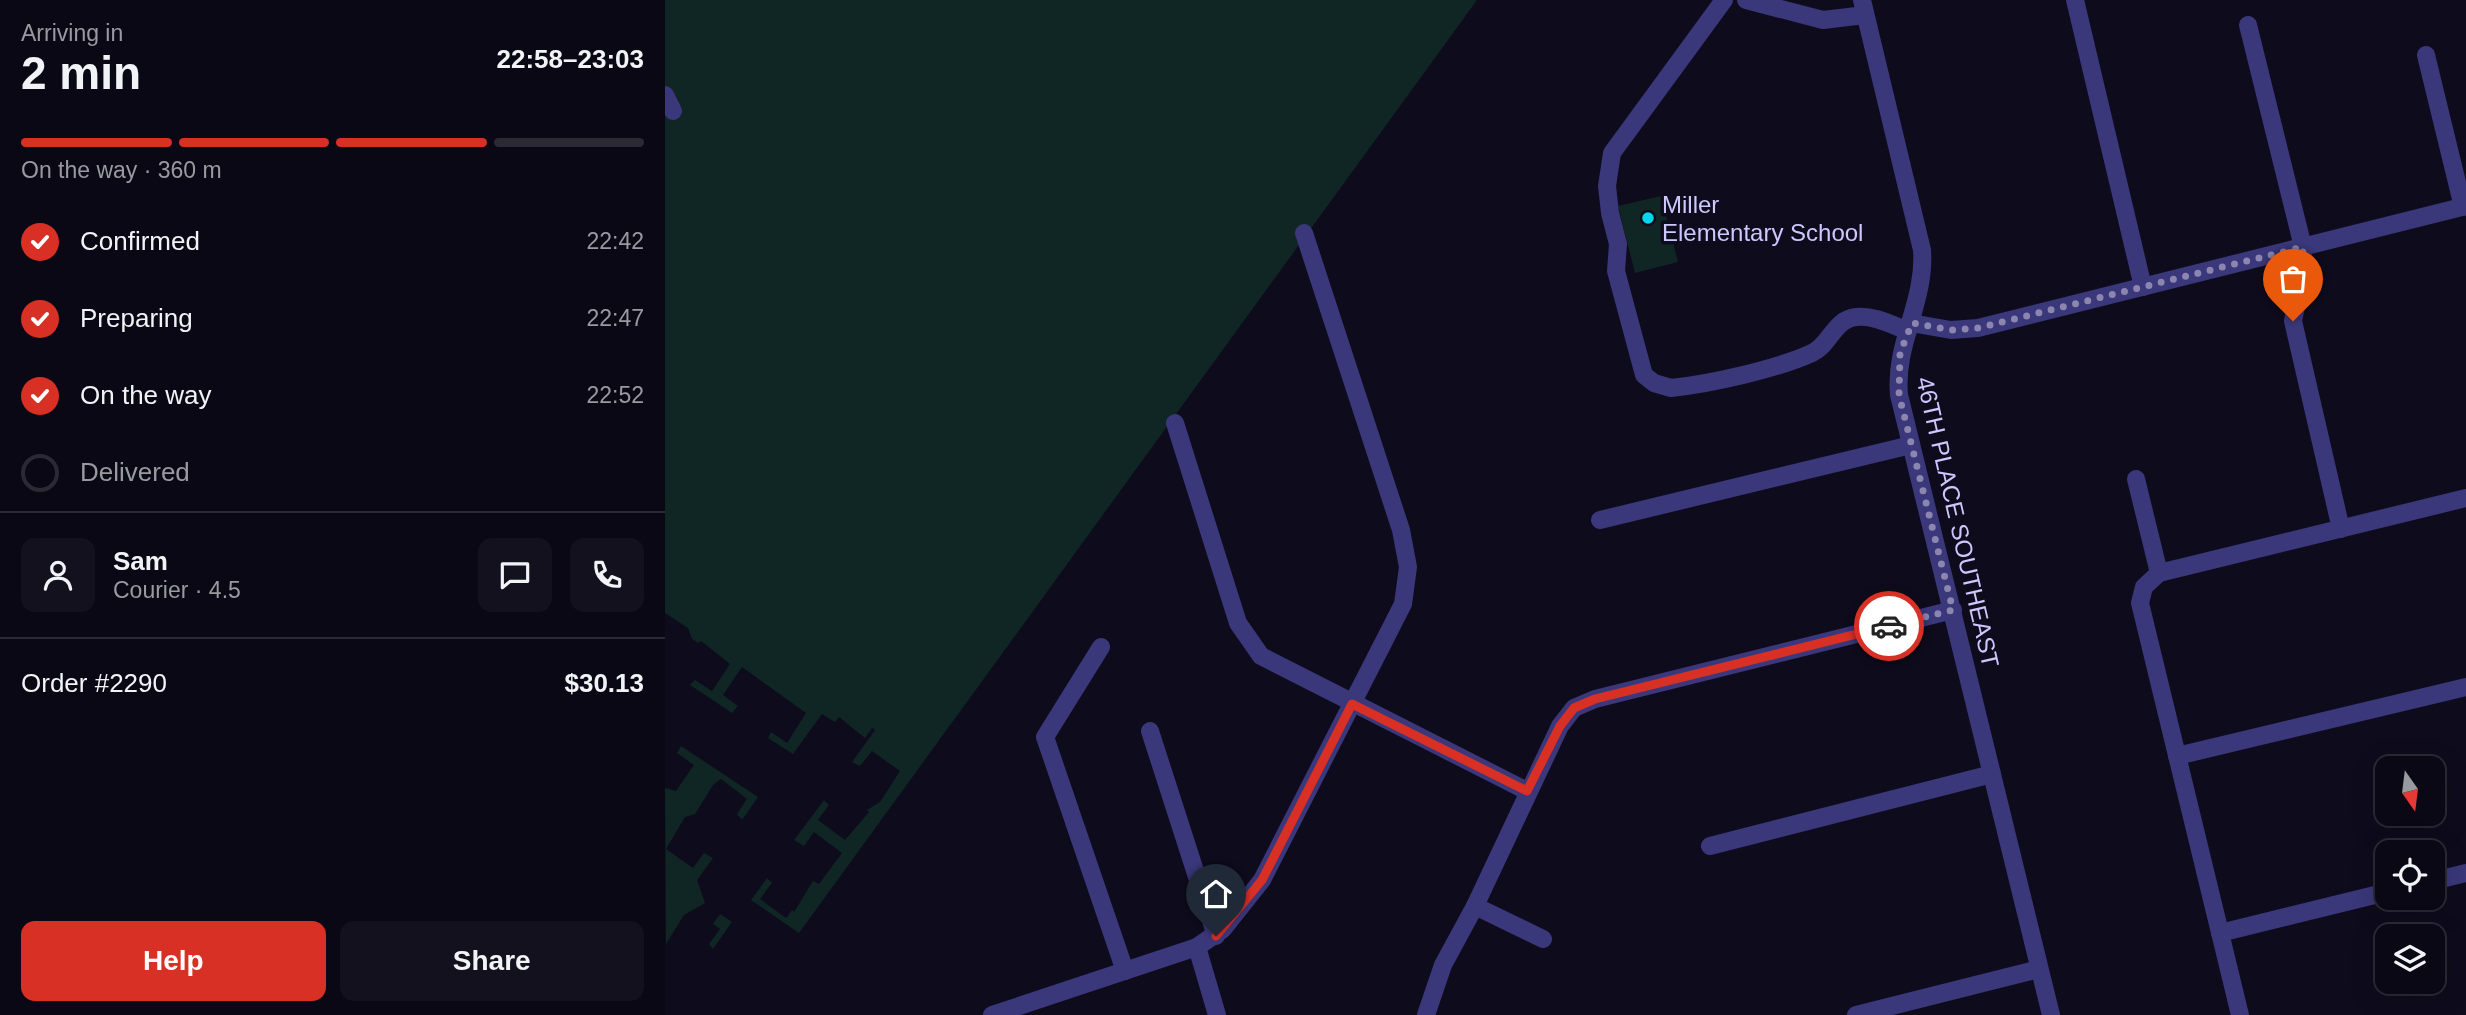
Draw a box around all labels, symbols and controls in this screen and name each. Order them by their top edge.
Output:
text: Arriving in [21,20,123,46]
text: 22:58–23:03 [497,44,644,74]
text: 2 min [21,47,141,99]
text: On the way · 360 m [21,157,222,183]
place label: Miller Elementary School [1662,191,1863,246]
marker: Miller Elementary School [1640,210,1656,226]
icon: check [21,223,59,261]
text: Confirmed [80,226,200,256]
text: 22:42 [586,228,644,254]
pin [2263,249,2323,321]
icon: bag [2274,260,2312,298]
icon: check [21,300,59,338]
text: Preparing [80,303,193,333]
text: 22:47 [586,305,644,331]
street label: 46TH PLACE SOUTHEAST [1911,374,2005,670]
icon: check [21,377,59,415]
text: On the way [80,380,212,410]
text: 22:52 [586,382,644,408]
text: Delivered [80,457,190,487]
button: person [21,538,95,612]
button: chat [478,538,552,612]
button: phone [570,538,644,612]
text: Sam [113,546,168,576]
text: Courier · 4.5 [113,577,241,603]
courier [1854,591,1924,661]
icon: car [1870,607,1908,645]
text: Order #2290 [21,668,167,698]
text: $30.13 [564,668,644,698]
north arrow [2375,756,2445,826]
map controls [2375,756,2445,994]
button: locate [2375,840,2445,910]
pin [1186,864,1246,936]
icon: home [1197,875,1235,913]
button: Help [21,921,326,1001]
button: Share [340,921,644,1001]
button: layers [2375,924,2445,994]

